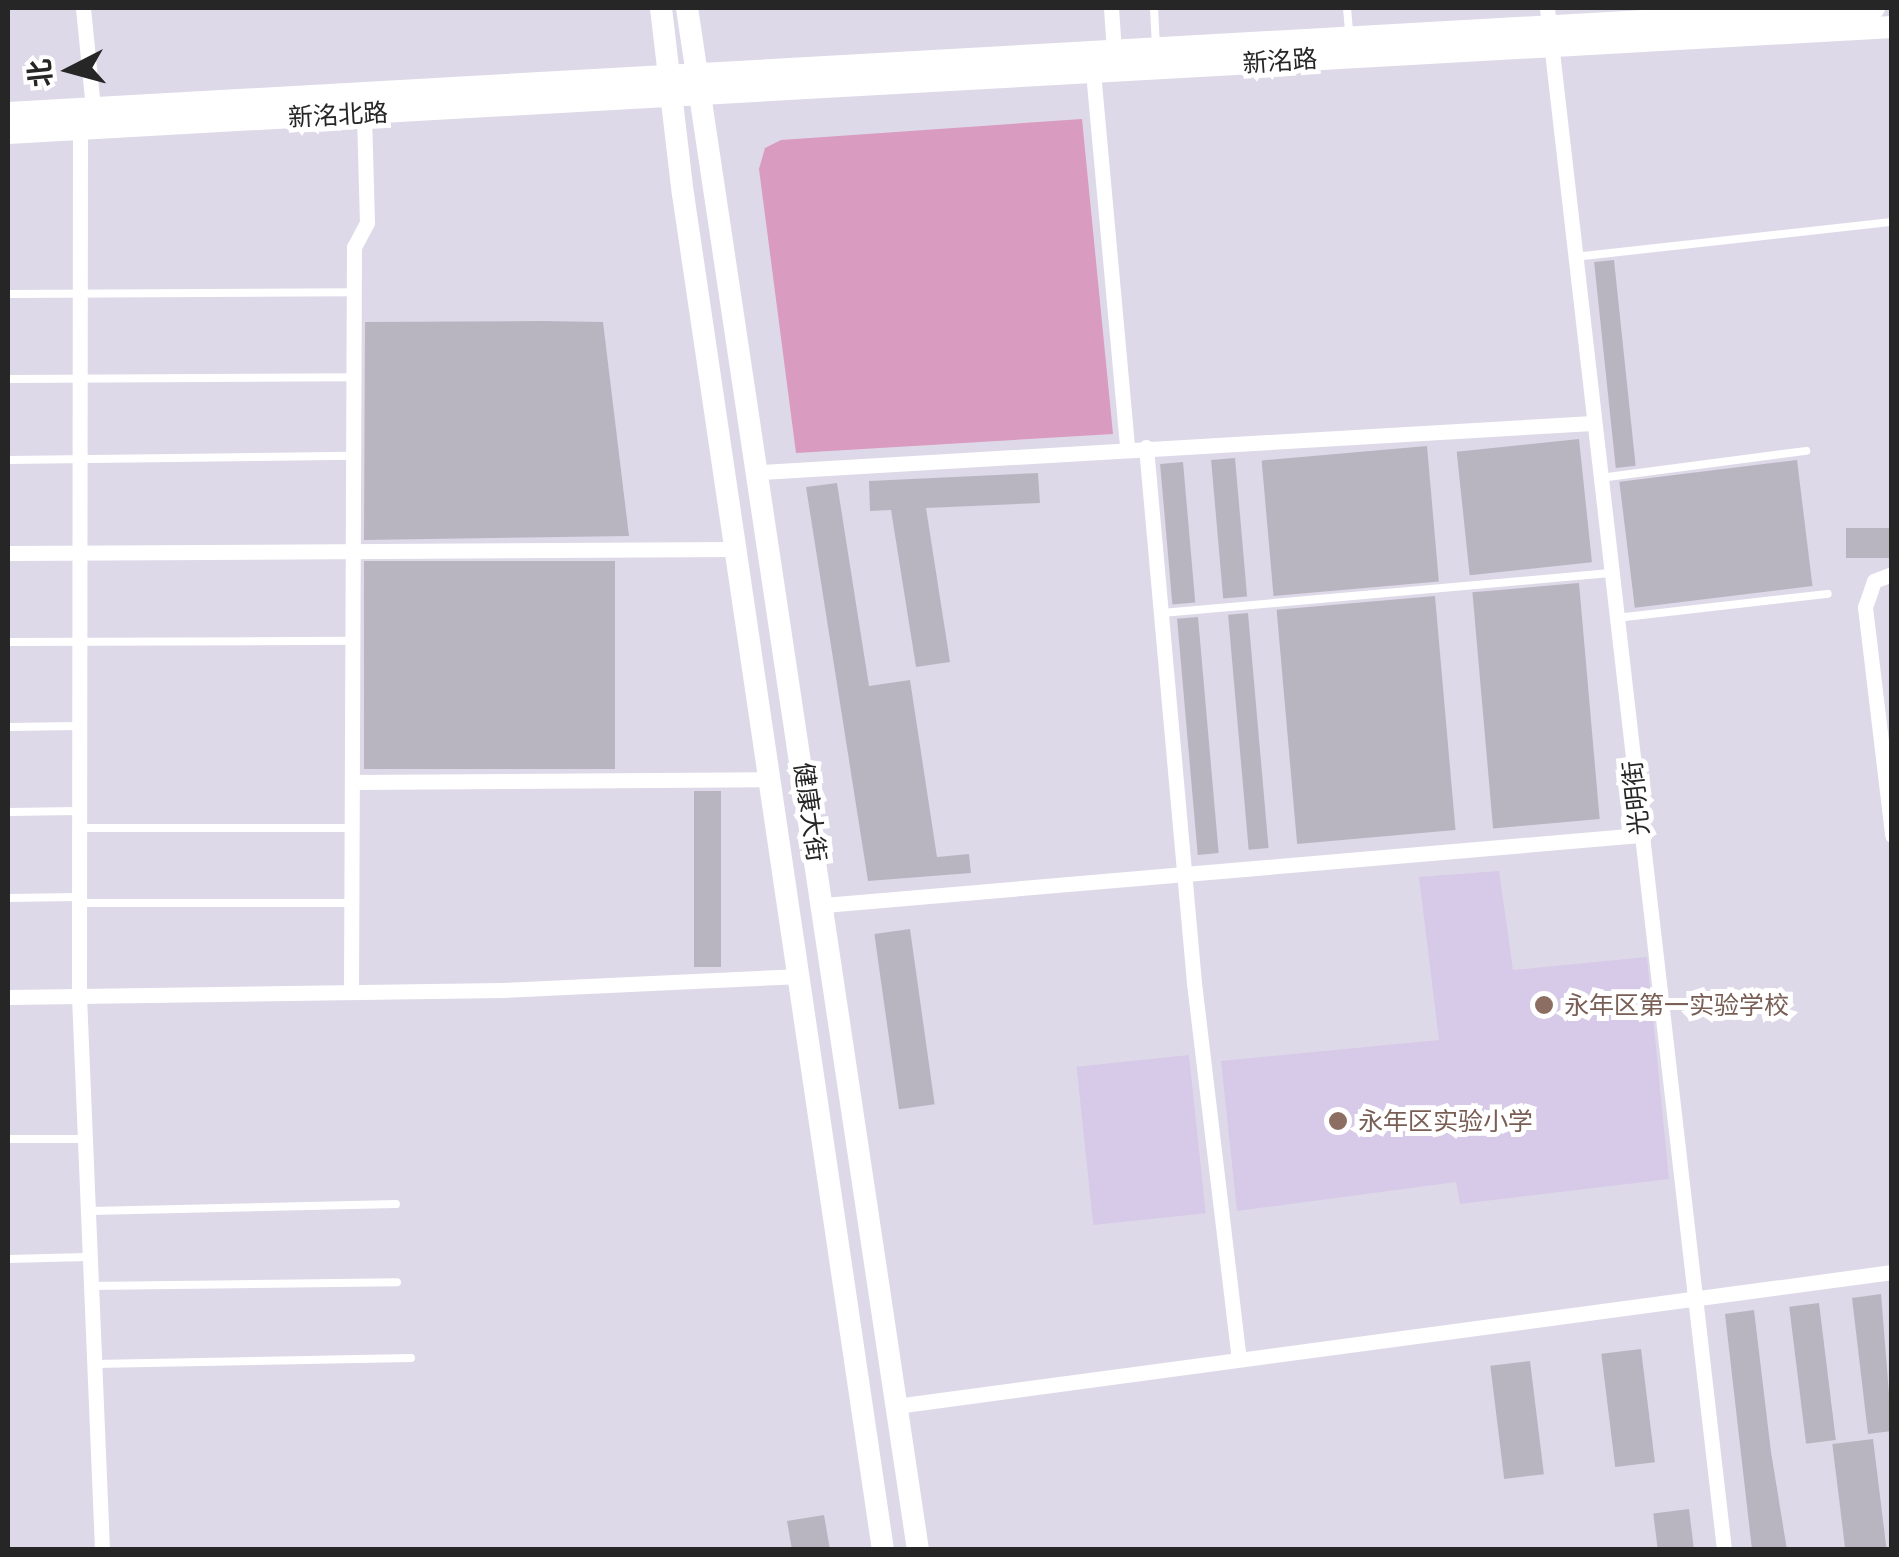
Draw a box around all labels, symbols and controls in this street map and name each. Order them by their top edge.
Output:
north arrow [20,20,120,120]
street label: 新洺路 [1242,43,1318,79]
text: 北 [20,57,60,89]
street label: 新洺北路 [287,97,389,133]
street label: 光明街 [1617,759,1655,837]
street label: 健康大街 [788,760,832,864]
place label: 永年区第一实验学校 [1564,990,1789,1020]
marker: 永年区第一实验学校 [1533,994,1555,1016]
place label: 永年区实验小学 [1358,1106,1533,1136]
marker: 永年区实验小学 [1327,1110,1349,1132]

